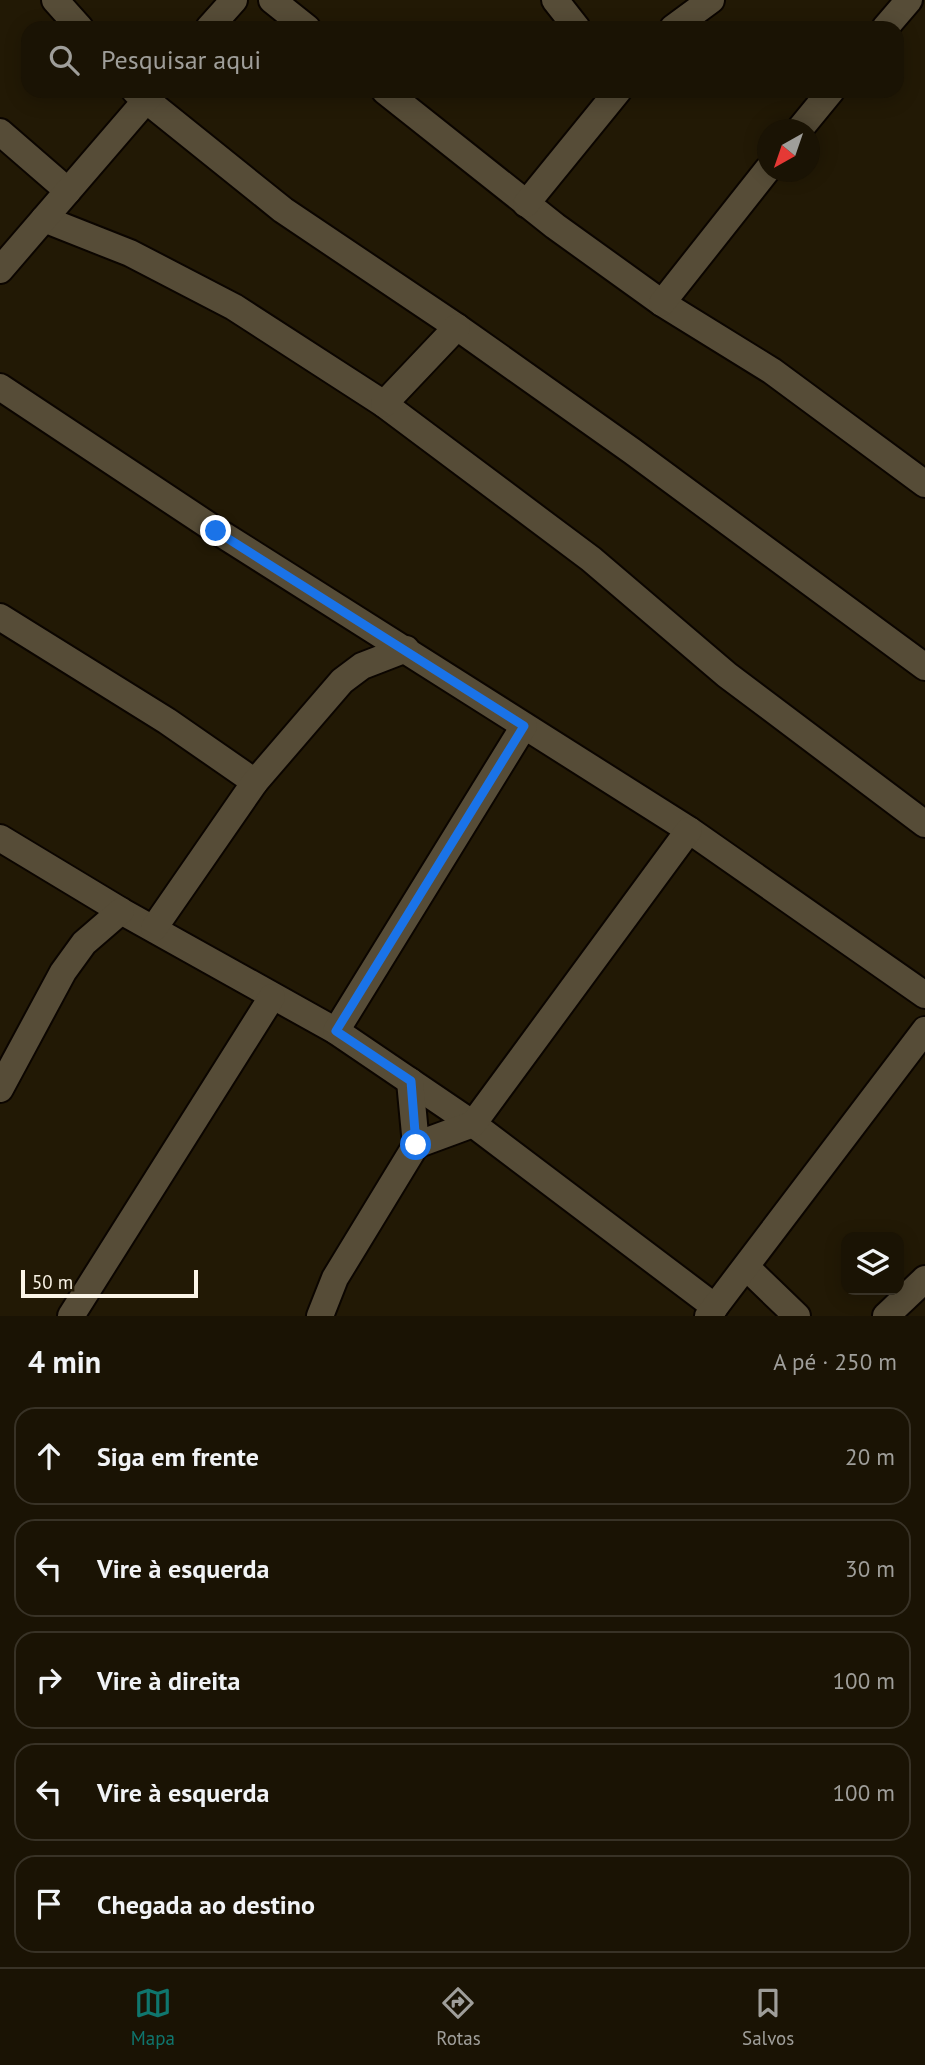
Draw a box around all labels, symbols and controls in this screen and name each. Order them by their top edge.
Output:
search box [21,21,904,98]
icon: search [45,41,83,79]
text: Pesquisar aqui [101,43,261,76]
north arrow [757,119,820,182]
route end [200,515,231,546]
route start [400,1129,431,1160]
map controls [841,1232,904,1295]
button: layers [841,1232,904,1295]
scale bar [21,1267,198,1299]
text: 50 m [32,1270,73,1294]
text: 4 min [28,1342,101,1381]
text: A pé · 250 m [773,1347,897,1376]
icon: ahead [30,1437,68,1475]
text: Siga em frente [97,1440,259,1473]
text: 20 m [845,1442,895,1471]
icon: left [30,1549,68,1587]
text: Vire à esquerda [97,1552,269,1585]
text: 30 m [845,1554,895,1583]
icon: right [30,1661,68,1699]
text: Vire à direita [97,1664,240,1697]
text: 100 m [833,1666,895,1695]
icon: left [30,1773,68,1811]
text: Vire à esquerda [97,1776,269,1809]
text: 100 m [833,1778,895,1807]
icon: arrive [30,1885,68,1923]
text: Chegada ao destino [97,1888,315,1921]
tab: Mapa [131,1984,175,2050]
tab: Rotas [436,1984,481,2050]
tab: Salvos [742,1984,794,2050]

